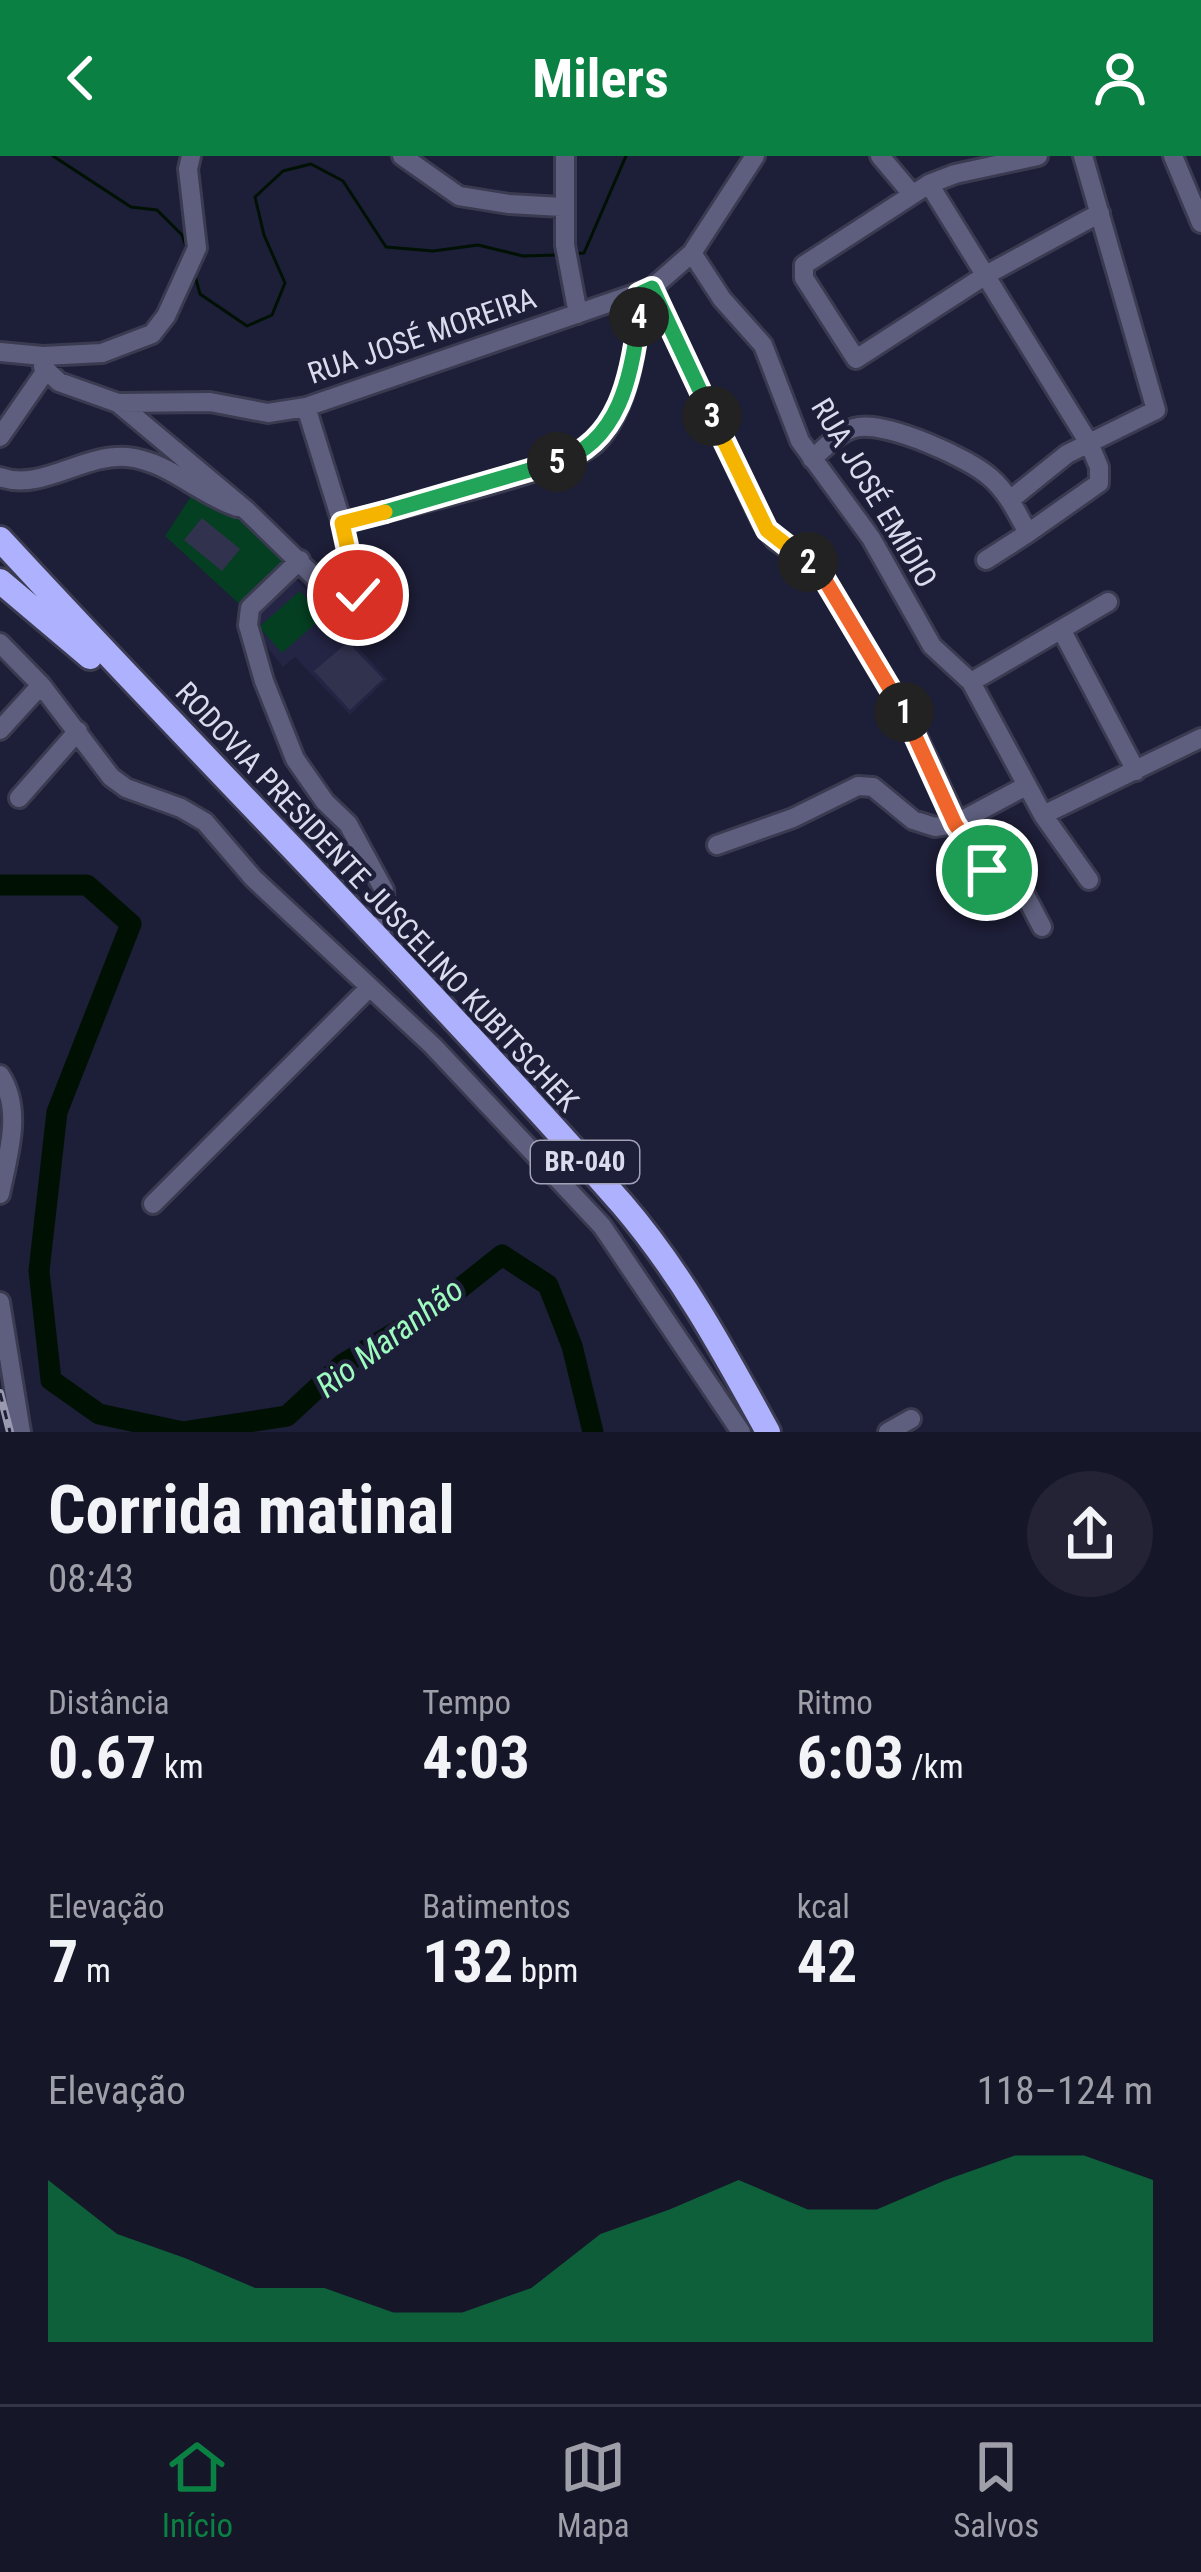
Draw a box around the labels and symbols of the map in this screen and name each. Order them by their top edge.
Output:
street label: RUA JOSÉ MOREIRA [303,280,540,391]
pin: 4 [609,287,669,347]
pin: 3 [682,386,742,446]
street label: RUA JOSÉ EMÍDIO [804,392,945,594]
pin: 5 [527,432,587,492]
pin: 2 [778,532,838,592]
pin [307,544,409,646]
street label: RODOVIA PRESIDENTE JUSCELINO KUBITSCHEK [169,675,586,1119]
pin: 1 [874,682,934,742]
pin [936,819,1038,921]
road number: BR-040 [531,1141,639,1183]
water label: Rio Maranhão [308,1269,471,1405]

